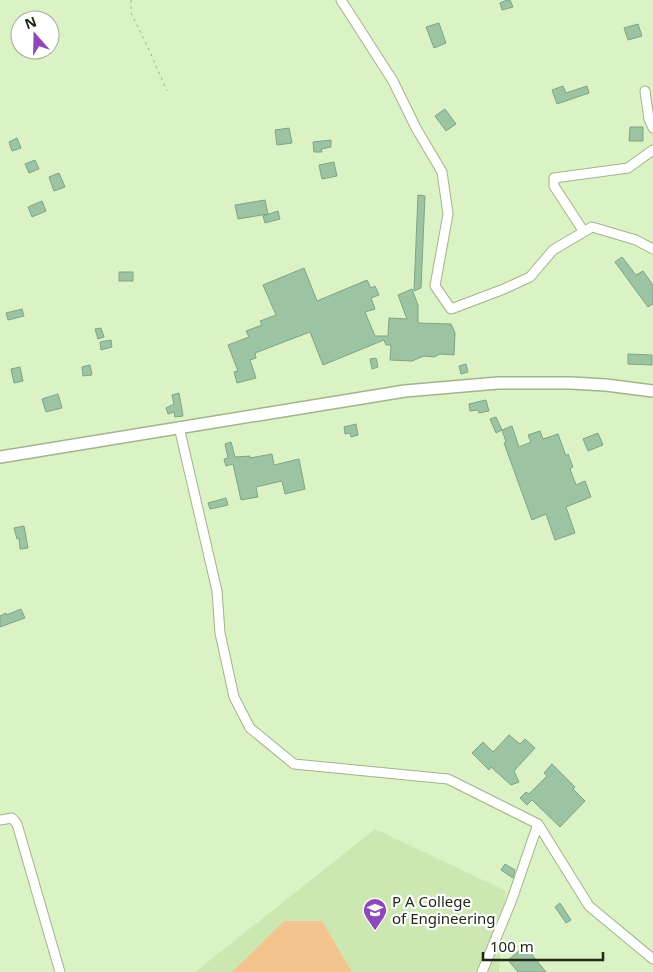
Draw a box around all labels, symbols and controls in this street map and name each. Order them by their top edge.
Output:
north arrow [10,10,60,60]
text: N [22,11,39,33]
place label: P A College of Engineering [392,891,496,928]
school or university icon: P A College of Engineering [362,897,388,931]
scale bar [483,930,603,962]
text: 100 m [490,936,534,956]

